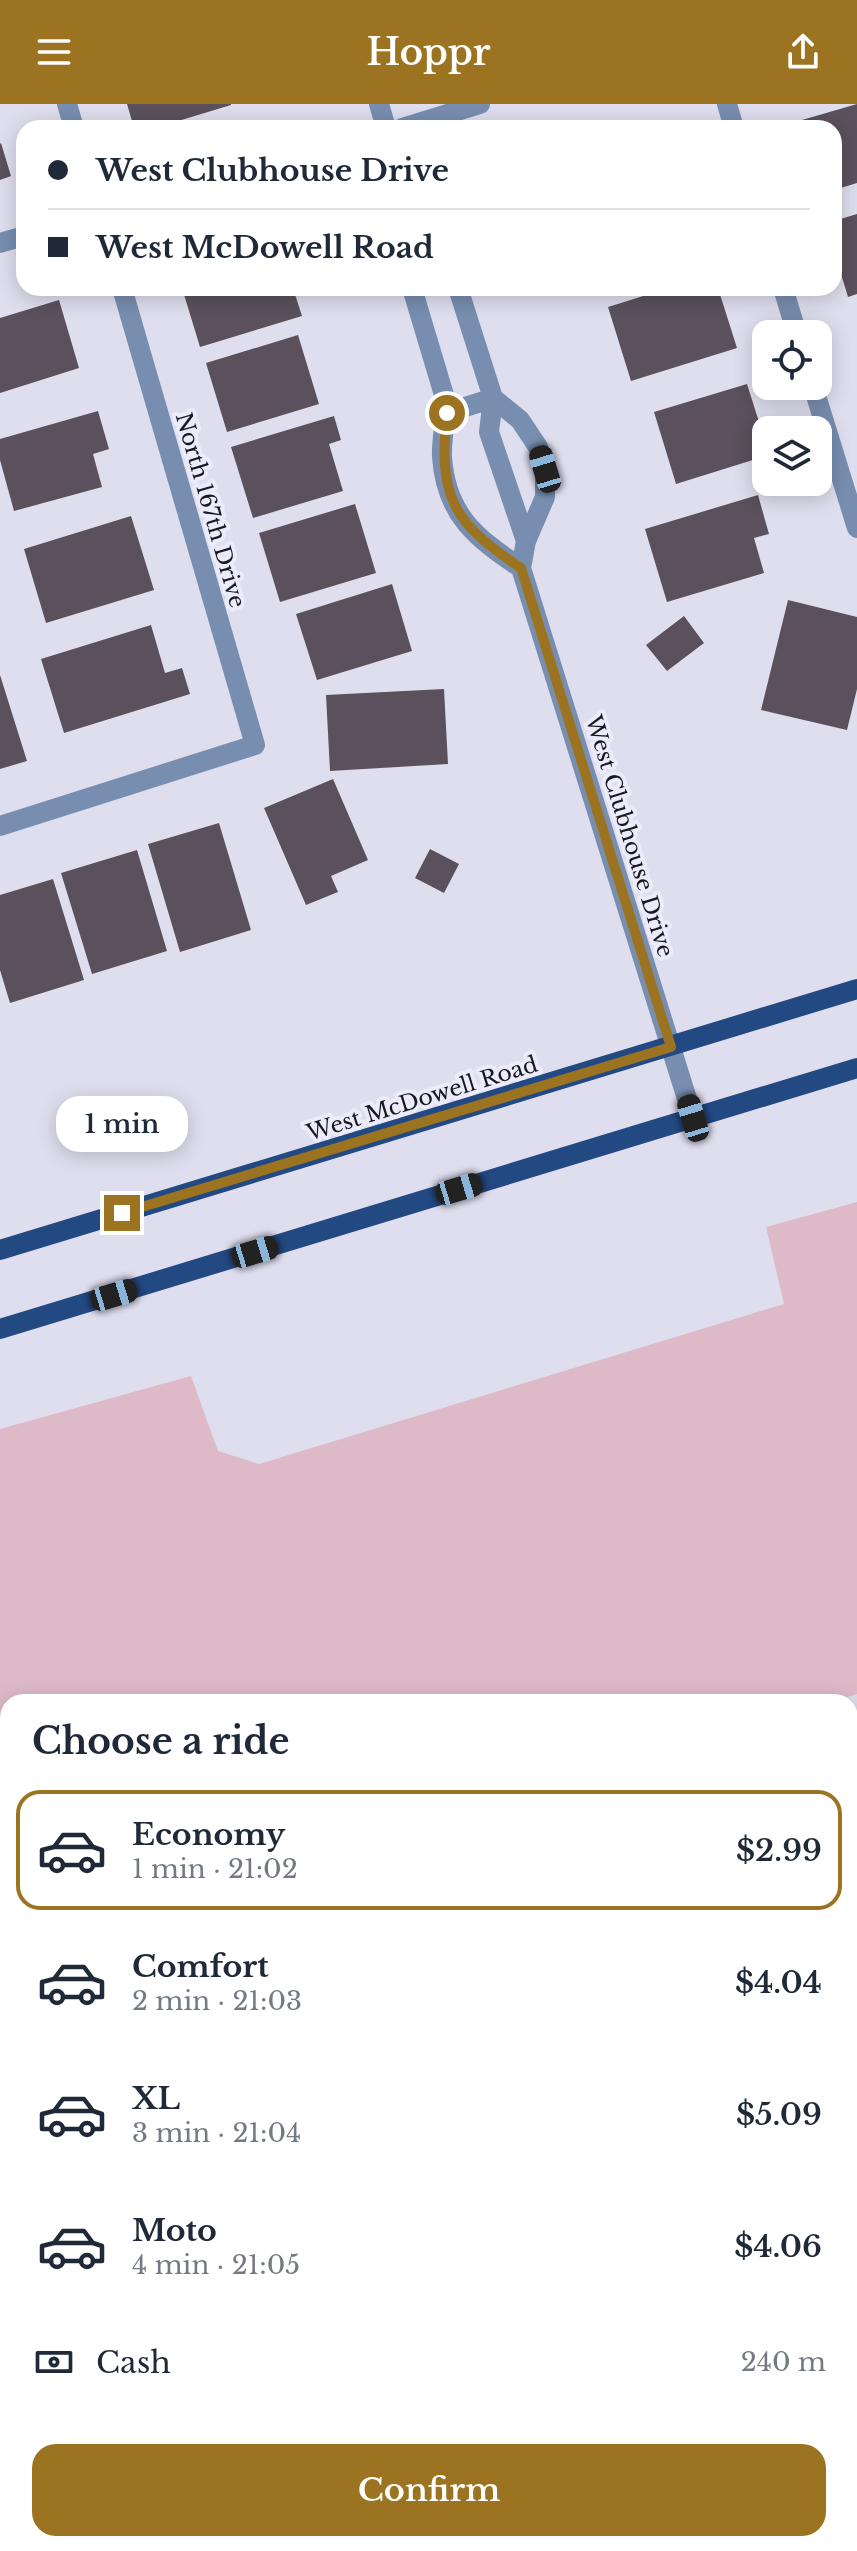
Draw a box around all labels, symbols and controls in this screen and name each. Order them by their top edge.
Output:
icon: menu [32,30,76,74]
text: Hoppr [366,30,491,75]
icon: share [781,30,825,74]
text: West Clubhouse Drive [96,152,449,189]
text: West McDowell Road [96,229,434,266]
map controls [752,320,832,496]
button: locate [752,320,832,400]
route start [429,395,465,431]
street label: North 167th Drive [170,410,251,611]
button: layers [752,416,832,496]
car [527,443,563,495]
street label: West Clubhouse Drive [580,711,679,960]
street label: West McDowell Road [302,1050,541,1147]
car [675,1092,711,1144]
callout: 1 min [56,1097,188,1153]
text: 1 min [85,1108,159,1140]
car [433,1171,485,1207]
route end [104,1195,140,1231]
car [229,1234,281,1270]
car [88,1277,140,1313]
text: Choose a ride [32,1719,289,1764]
icon: car [36,1814,108,1886]
text: Economy [132,1816,285,1853]
text: $2.99 [736,1832,822,1869]
text: 1 min · 21:02 [132,1853,298,1885]
icon: car [36,1946,108,2018]
text: Comfort [132,1948,269,1985]
text: $4.04 [735,1964,822,2001]
text: 2 min · 21:03 [132,1985,302,2017]
icon: car [36,2078,108,2150]
text: XL [132,2080,180,2117]
text: $5.09 [736,2096,822,2133]
text: 3 min · 21:04 [132,2117,301,2149]
icon: car [36,2210,108,2282]
text: Moto [132,2212,217,2249]
text: $4.06 [734,2228,822,2265]
text: 4 min · 21:05 [132,2249,300,2281]
icon: cash [32,2340,76,2384]
text: Cash [96,2344,171,2381]
text: 240 m [741,2346,826,2378]
button: Confirm [32,2444,826,2536]

